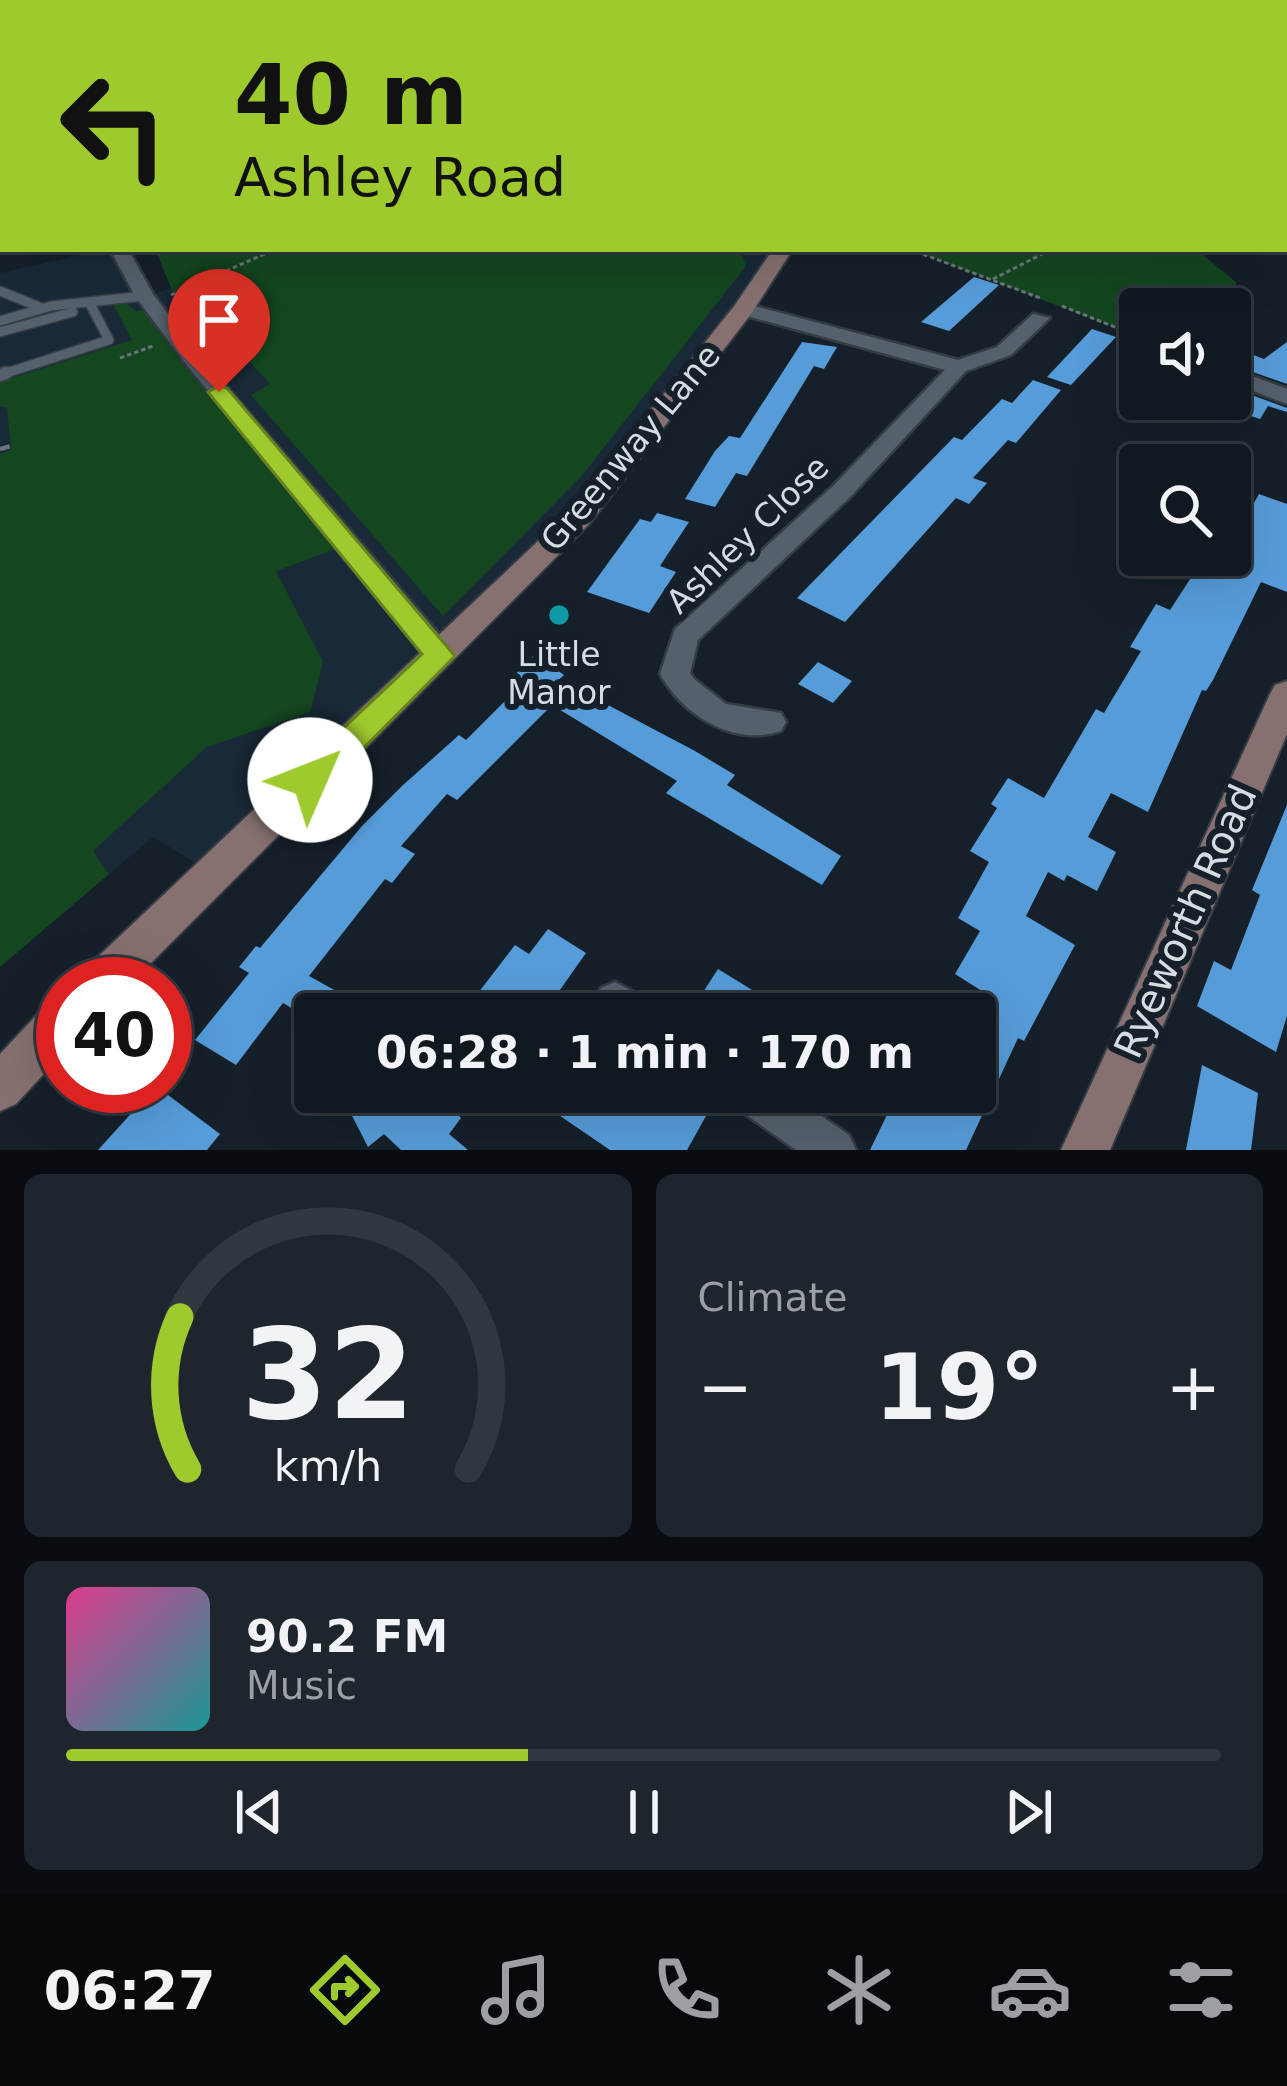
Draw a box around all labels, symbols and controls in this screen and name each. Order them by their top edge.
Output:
text: 40 m [234,46,468,144]
icon: left [36,48,192,204]
text: Ashley Road [234,146,566,209]
pin [168,269,270,392]
icon: arrive [186,287,252,353]
map controls [1119,288,1251,576]
button: sound [1119,288,1251,420]
street label: Greenway Lane [533,336,728,558]
button: search [1119,444,1251,576]
street label: Ashley Close [658,447,836,621]
marker: Little Manor [546,602,572,628]
place label: Little Manor [507,635,611,712]
position arrow [247,717,373,843]
street label: Ryeworth Road [1105,778,1266,1065]
speed limit sign: 40 [36,957,192,1113]
text: 06:28 · 1 min · 170 m [376,1026,914,1079]
text: Climate [698,1275,848,1320]
text: 32 [241,1302,415,1447]
text: 19° [874,1335,1044,1440]
text: − [698,1349,753,1426]
text: + [1166,1349,1221,1426]
text: km/h [274,1440,382,1490]
text: 90.2 FM [246,1610,448,1663]
text: Music [246,1663,357,1708]
icon: previous [226,1779,292,1845]
icon: pause [611,1779,677,1845]
icon: next [996,1779,1062,1845]
icon: directions [303,1948,387,2032]
icon: music [474,1948,558,2032]
icon: phone [645,1948,729,2032]
icon: climate [817,1948,901,2032]
icon: car [988,1948,1072,2032]
icon: filters [1159,1948,1243,2032]
text: 06:27 [44,1959,216,2022]

